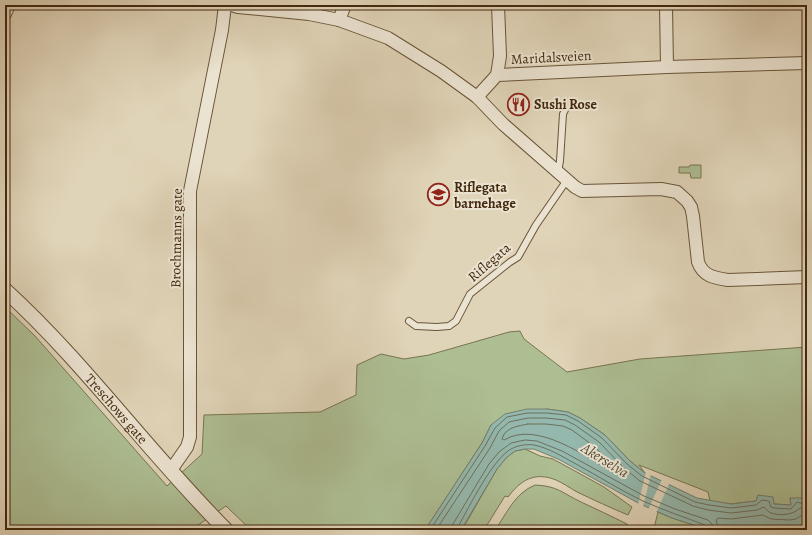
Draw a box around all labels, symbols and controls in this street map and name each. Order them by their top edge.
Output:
street label: Maridalsveien [510,46,592,69]
restaurant icon: Sushi Rose [505,91,531,117]
place label: Sushi Rose [534,95,598,114]
place label: Riflegata barnehage [453,178,516,213]
school or university icon: Riflegata barnehage [426,182,452,208]
street label: Brochmanns gate [166,188,187,288]
street label: Riflegata [464,238,515,286]
street label: Treschows gate [81,370,152,448]
water label: Akerselva [577,437,633,482]

